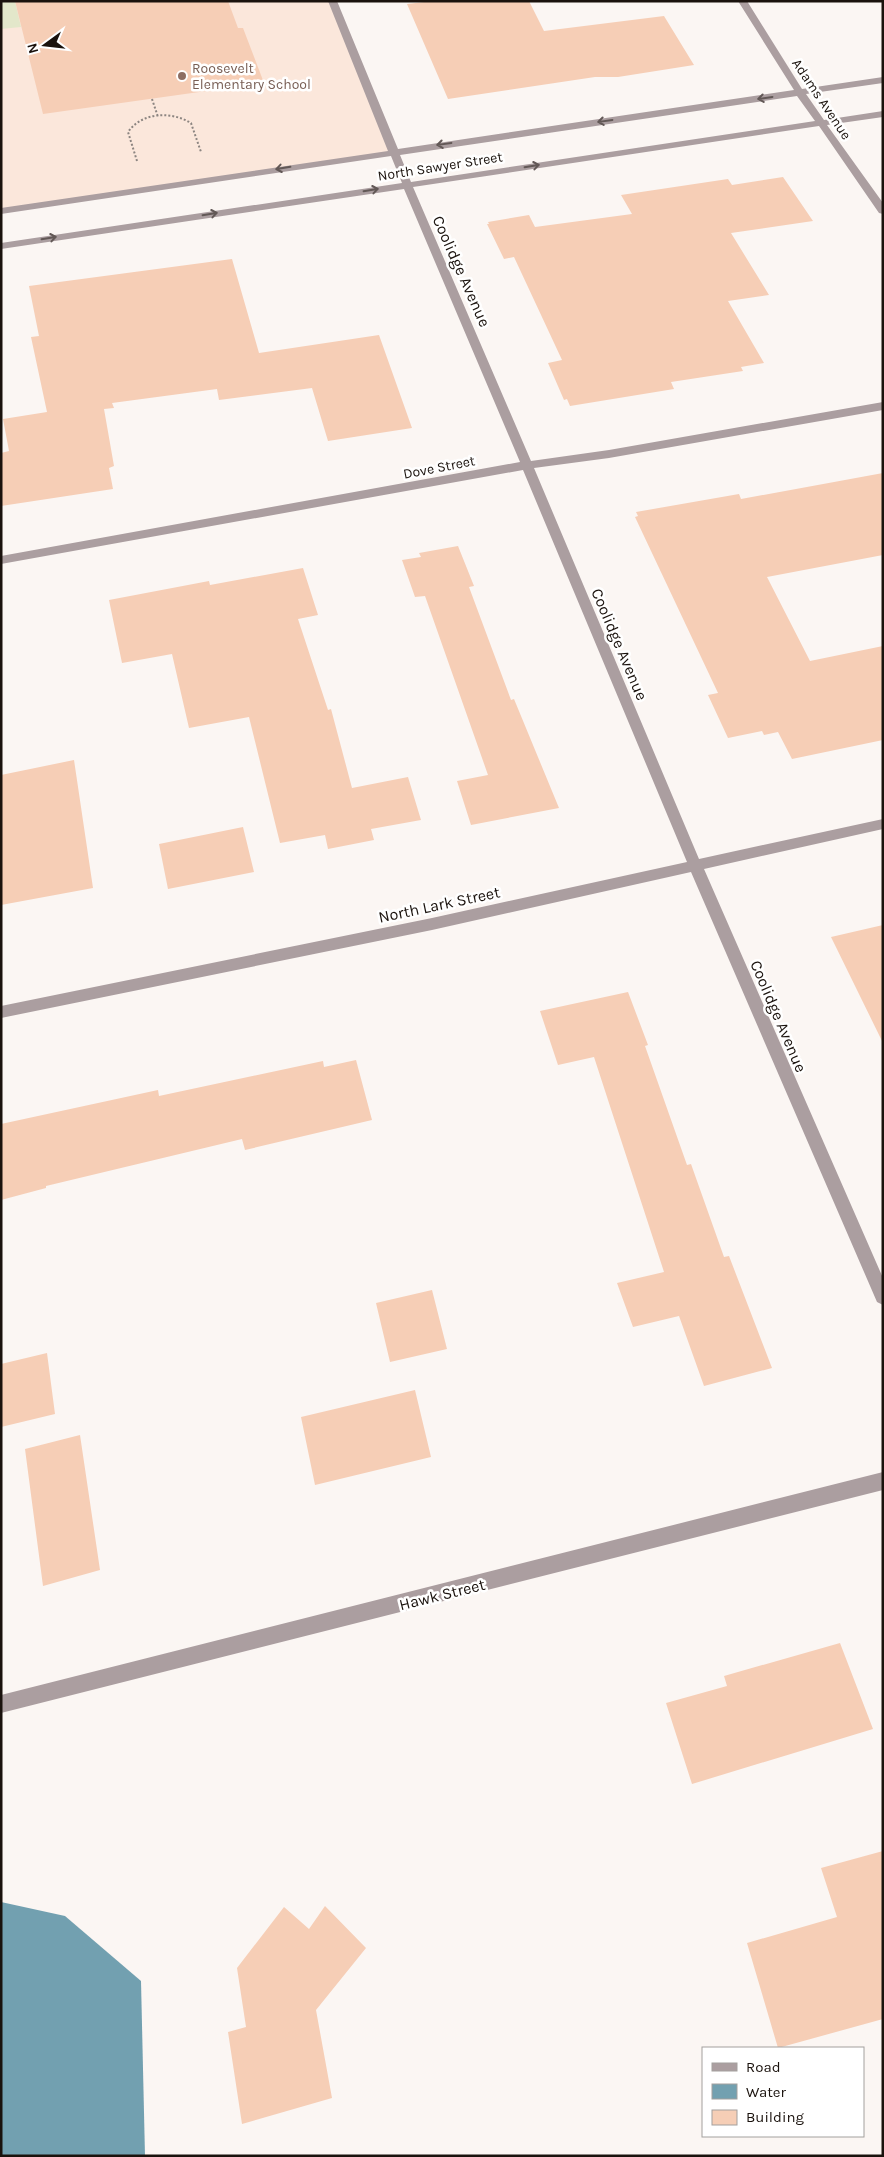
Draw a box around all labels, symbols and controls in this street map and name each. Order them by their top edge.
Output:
north arrow [20,20,70,70]
text: N [23,41,42,55]
street label: Adams Avenue [788,56,855,143]
place label: Roosevelt Elementary School [192,60,311,93]
marker: Roosevelt Elementary School [176,70,188,82]
one-way arrow [758,94,774,104]
one-way arrow [597,117,613,127]
one-way arrow [436,140,452,150]
street label: North Sawyer Street [376,148,504,185]
one-way arrow [523,161,539,171]
one-way arrow [275,164,291,174]
one-way arrow [362,185,378,195]
one-way arrow [202,209,218,219]
street label: Coolidge Avenue [429,213,495,330]
one-way arrow [41,233,57,243]
street label: Dove Street [402,452,476,483]
street label: Coolidge Avenue [587,585,652,703]
street label: North Lark Street [377,882,502,927]
street label: Coolidge Avenue [746,957,811,1075]
street label: Hawk Street [397,1575,487,1614]
legend [702,2047,864,2137]
text: Road [746,2058,781,2076]
text: Water [746,2083,787,2101]
text: Building [746,2108,804,2126]

